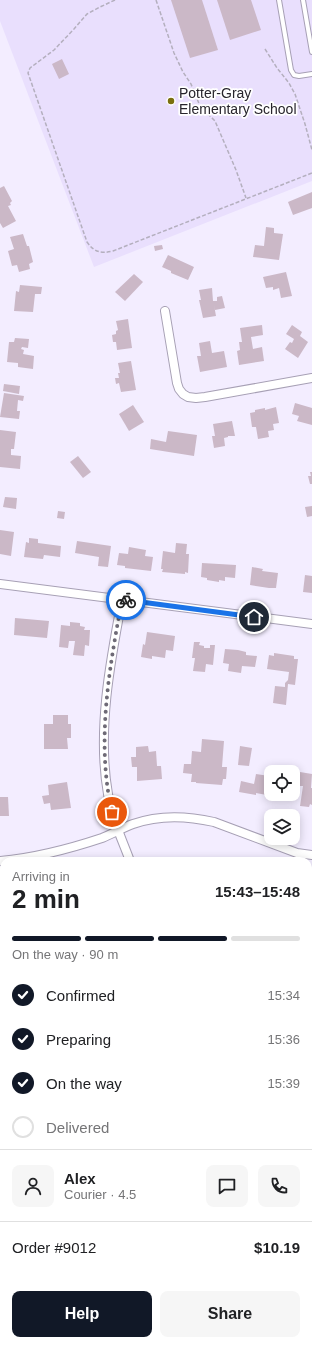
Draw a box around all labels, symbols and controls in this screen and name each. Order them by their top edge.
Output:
place label: Potter-Gray Elementary School [179,85,297,117]
marker: Potter-Gray Elementary School [166,96,176,106]
courier [106,580,146,620]
icon: bike [115,589,137,611]
pin [237,600,271,634]
icon: home [243,606,265,628]
map controls [264,765,300,845]
button: locate [264,765,300,801]
pin [95,795,129,829]
icon: bag [101,801,123,823]
button: layers [264,809,300,845]
text: Arriving in [12,869,70,884]
text: 15:43–15:48 [215,883,300,900]
text: 2 min [12,884,80,914]
text: On the way · 90 m [12,947,118,962]
icon: check [12,984,34,1006]
text: Confirmed [46,987,115,1004]
text: 15:34 [267,988,300,1003]
icon: check [12,1028,34,1050]
text: Preparing [46,1031,111,1048]
text: 15:36 [267,1032,300,1047]
icon: check [12,1072,34,1094]
text: On the way [46,1075,122,1092]
text: 15:39 [267,1076,300,1091]
text: Delivered [46,1119,109,1136]
button: person [12,1165,54,1207]
button: chat [206,1165,248,1207]
button: phone [258,1165,300,1207]
text: Alex [64,1170,96,1187]
text: Courier · 4.5 [64,1187,136,1202]
text: Order #9012 [12,1239,96,1256]
text: $10.19 [254,1239,300,1256]
button: Help [12,1291,152,1337]
button: Share [160,1291,300,1337]

